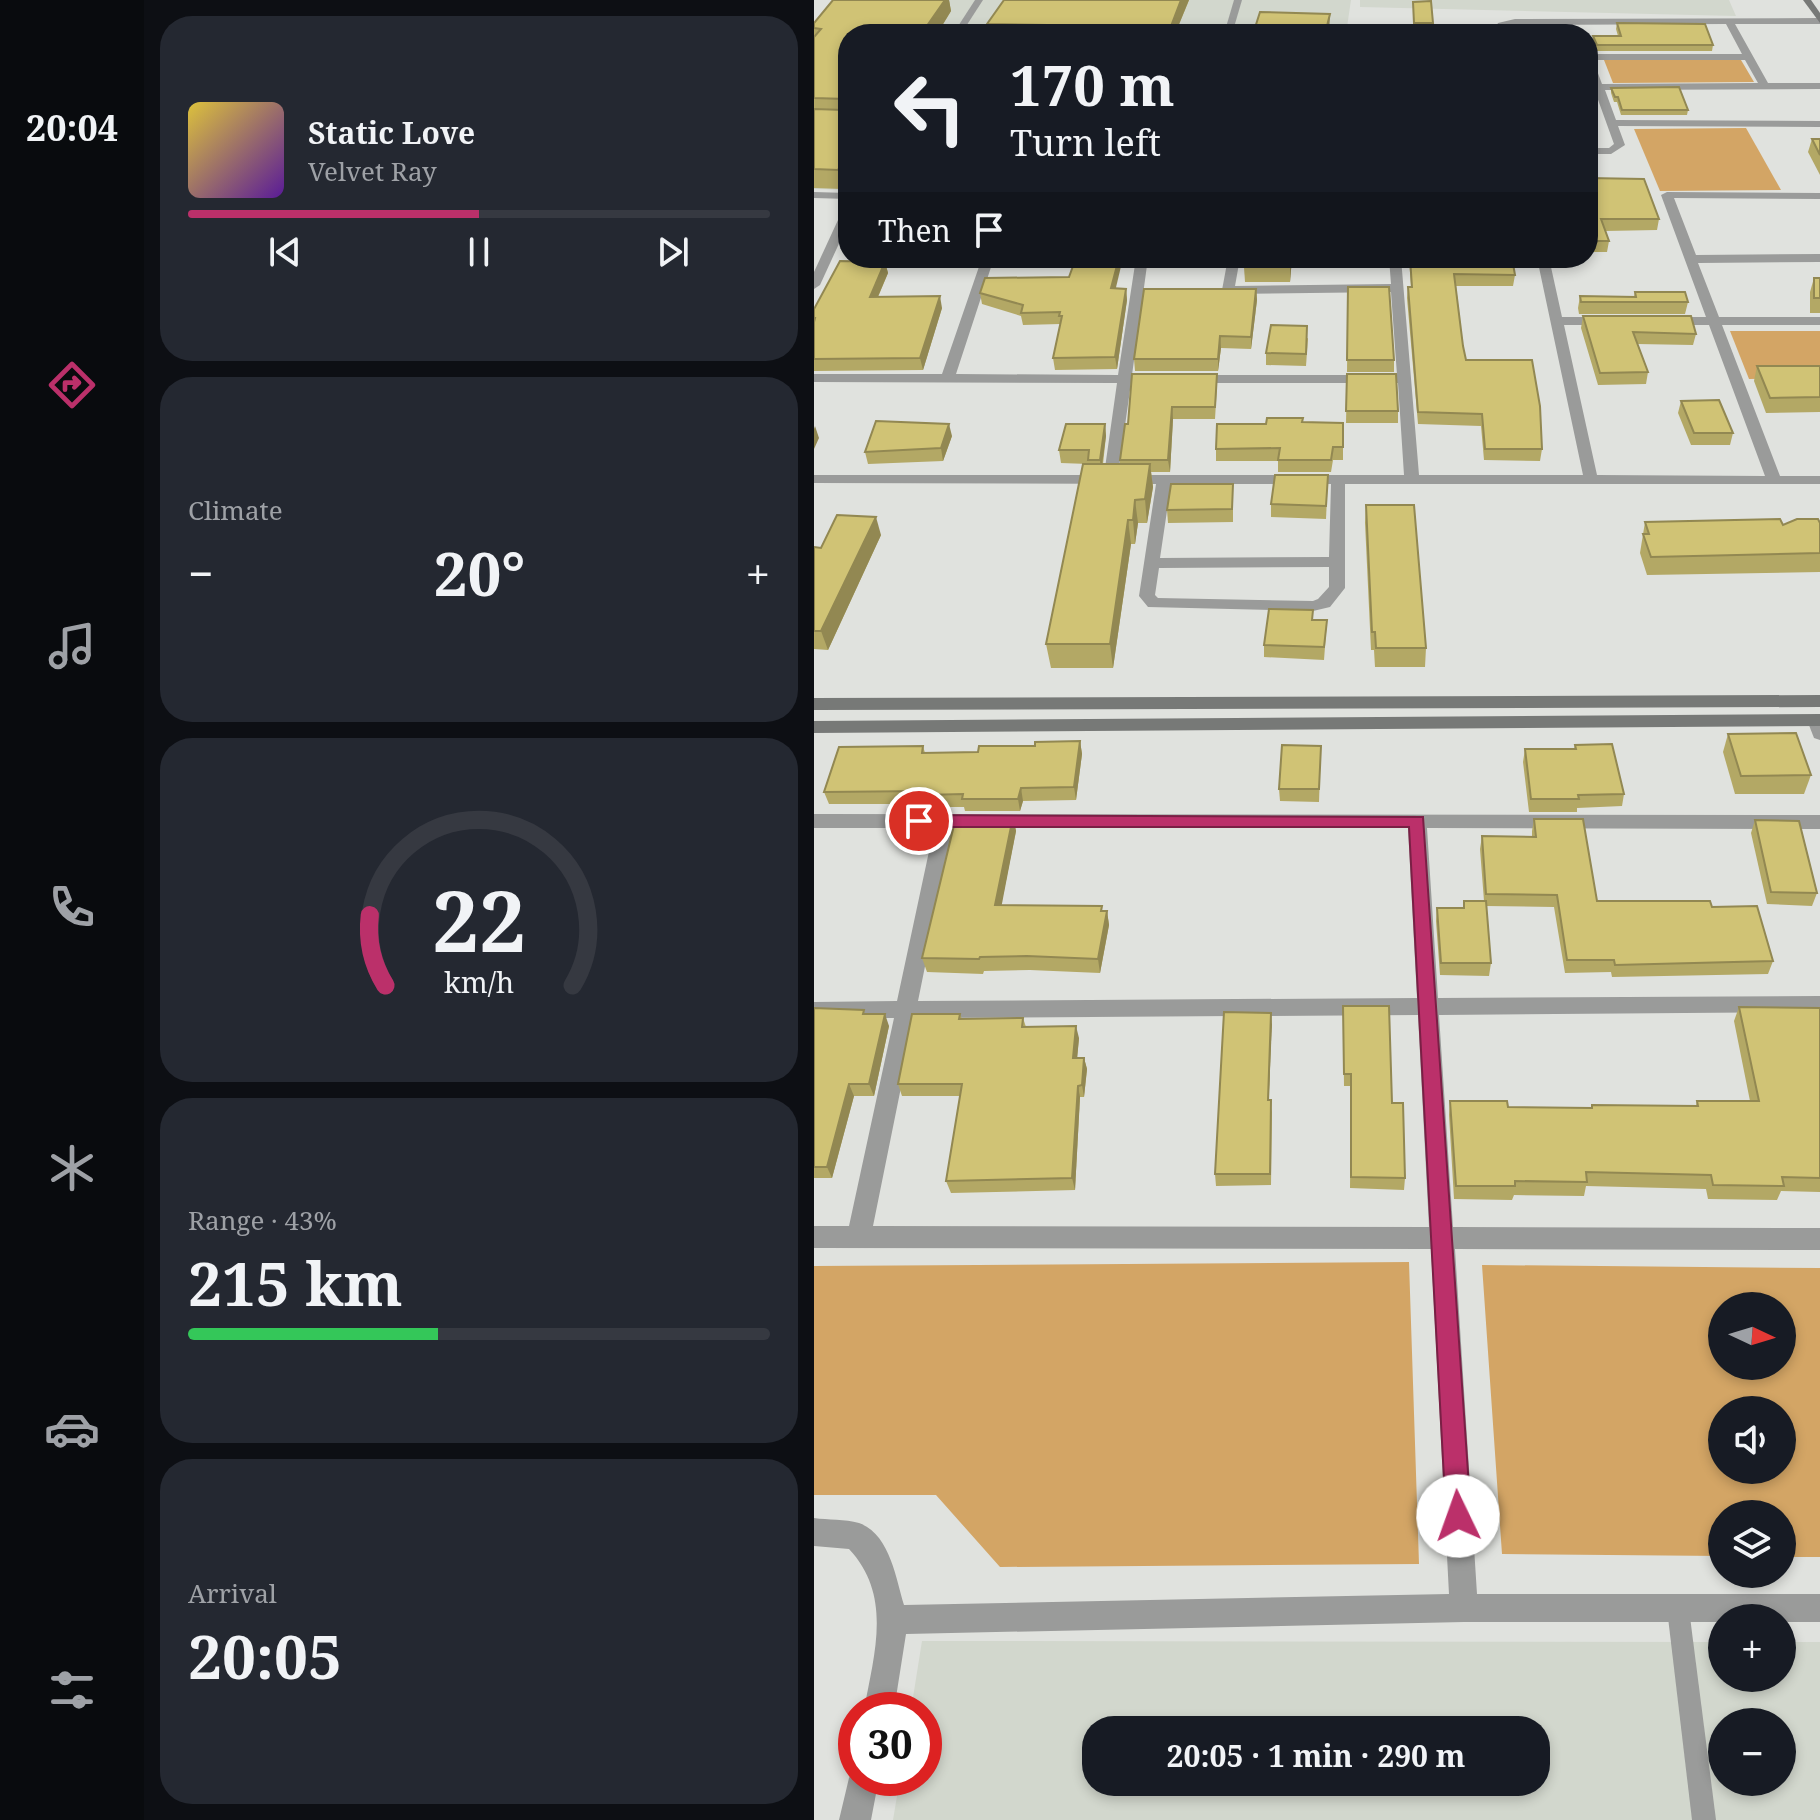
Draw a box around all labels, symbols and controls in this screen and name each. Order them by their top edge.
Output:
text: 170 m [1010,46,1175,122]
icon: left [878,56,982,160]
text: 20:04 [26,103,118,152]
text: Static Love [308,112,475,153]
text: Turn left [1010,118,1161,167]
text: Velvet Ray [308,153,437,189]
icon: arrive [967,208,1011,252]
text: Then [878,210,951,251]
icon: previous [263,230,307,274]
icon: pause [457,230,501,274]
icon: next [651,230,695,274]
icon: directions [44,357,100,413]
text: Climate [188,492,283,528]
text: 20° [434,532,525,614]
text: − [188,543,213,603]
text: + [745,543,770,603]
icon: music [44,618,100,674]
pin [885,787,953,855]
icon: arrive [897,799,941,843]
text: 22 [432,863,526,976]
icon: phone [44,879,100,935]
text: km/h [444,962,514,1001]
icon: climate [44,1140,100,1196]
text: Range · 43% [188,1202,337,1238]
text: 215 km [188,1242,403,1324]
north arrow [1708,1292,1796,1380]
map controls [1708,1292,1796,1796]
button: sound [1708,1396,1796,1484]
icon: car [44,1401,100,1457]
position arrow [1416,1474,1500,1558]
button: layers [1708,1500,1796,1588]
text: Arrival [188,1575,277,1611]
button: + [1708,1604,1796,1692]
text: 20:05 [188,1615,342,1697]
icon: filters [44,1662,100,1718]
speed limit sign: 30 [838,1692,942,1796]
button: − [1708,1708,1796,1796]
text: 20:05 · 1 min · 290 m [1167,1735,1465,1776]

